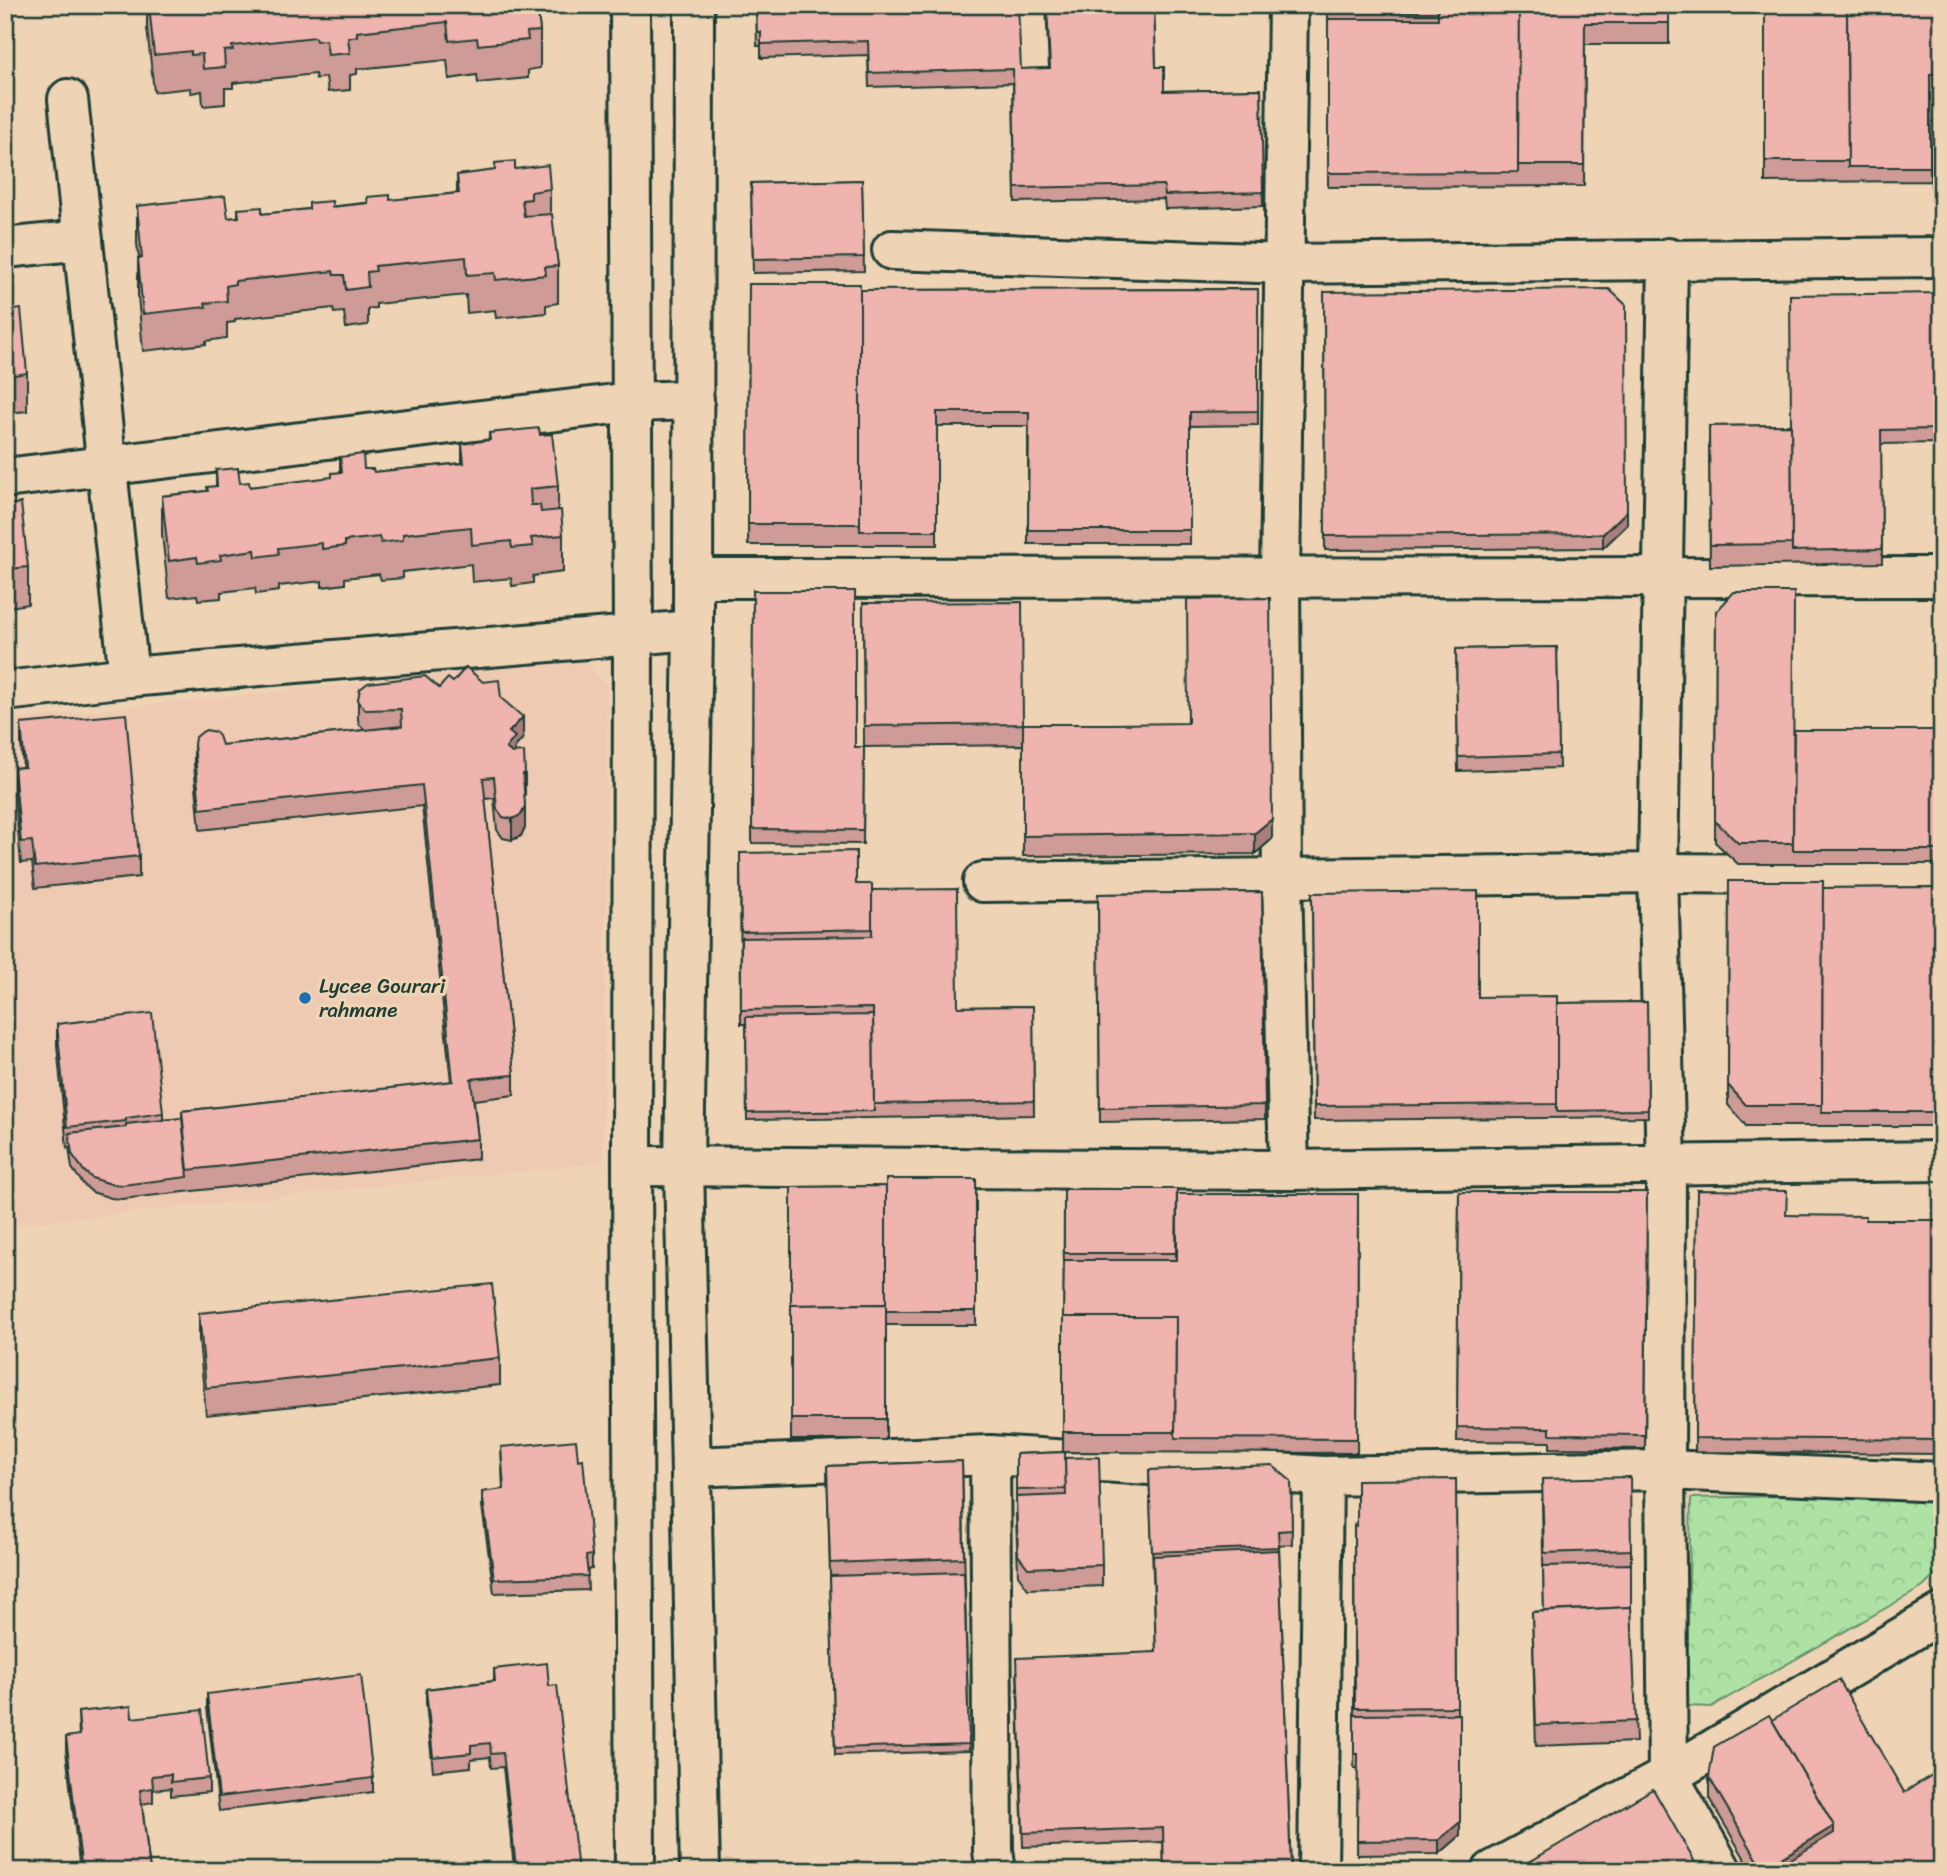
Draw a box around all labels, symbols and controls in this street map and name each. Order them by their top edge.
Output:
place label: Lycee Gourari rahmane [319,967,447,1029]
marker: Lycee Gourari rahmane [297,990,313,1006]

